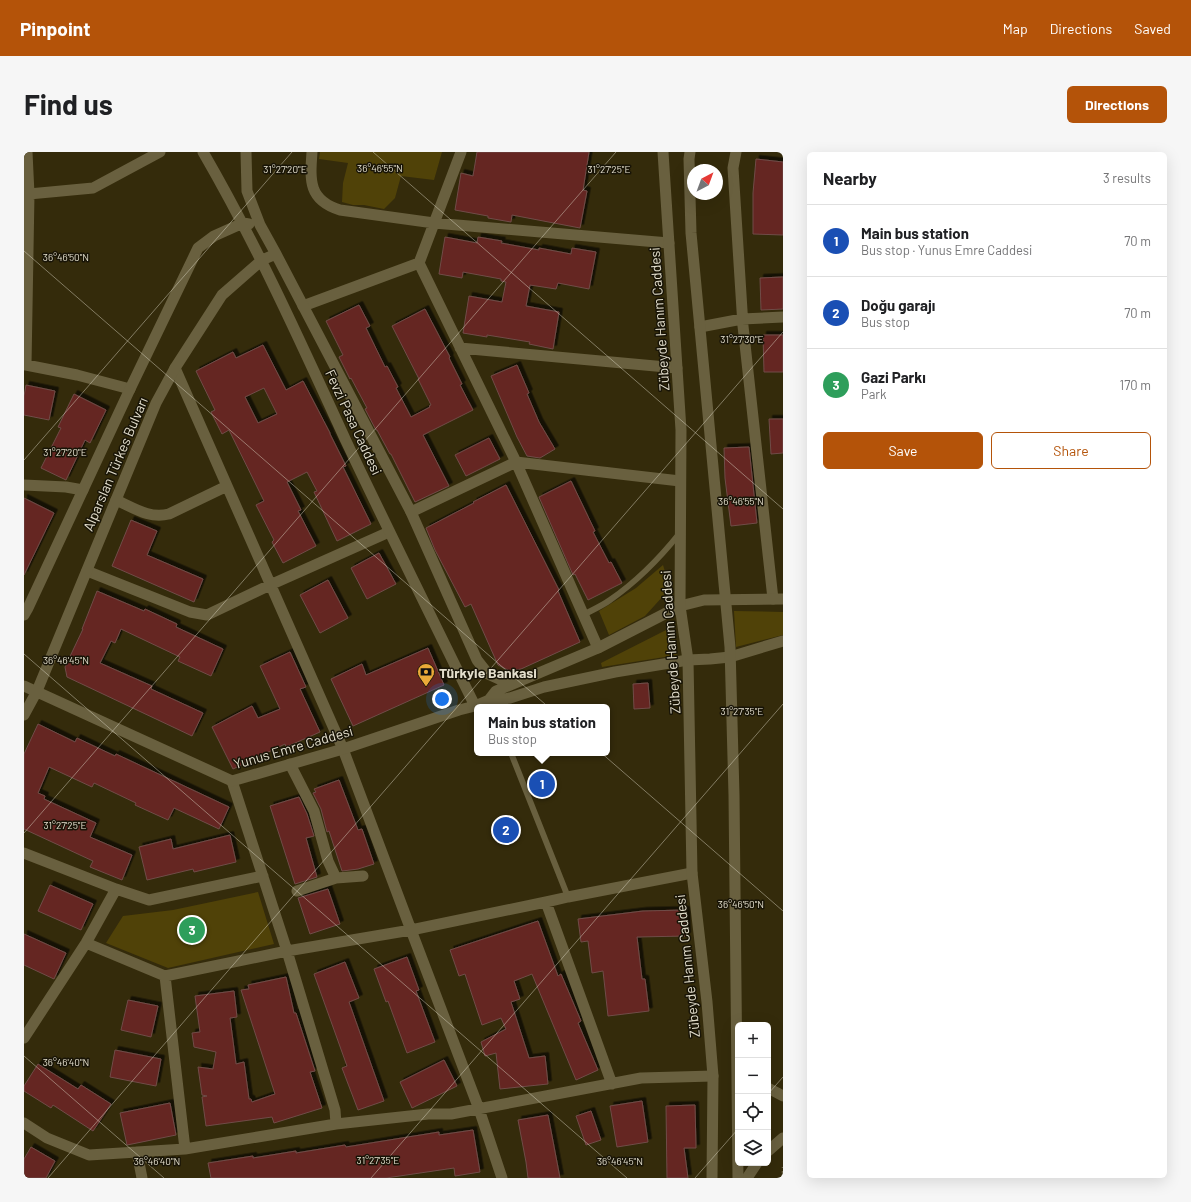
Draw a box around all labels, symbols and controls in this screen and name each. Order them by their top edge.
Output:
text: Pinpoint [20,17,90,40]
text: Map [1003,20,1028,37]
text: Directions [1050,20,1112,37]
text: Saved [1134,20,1171,37]
button: Directions [1067,86,1167,123]
text: Find us [24,87,113,121]
text: 36°46'55"N [357,162,403,174]
text: 31°27'20"E [263,163,307,175]
text: 31°27'25"E [588,163,630,175]
north arrow [687,164,723,200]
text: Nearby [823,168,877,188]
text: 3 results [1103,170,1151,186]
text: Main bus station [861,224,969,242]
text: 1 [834,233,838,249]
text: 70 m [1124,233,1151,249]
text: Bus stop · Yunus Emre Caddesi [861,242,1032,258]
street label: Zübeyde Hanım Caddesi [646,247,672,391]
text: 36°46'50"N [43,251,89,263]
text: Doğu garajı [861,296,935,314]
text: 2 [832,305,840,321]
text: 70 m [1124,305,1151,321]
text: Bus stop [861,314,910,330]
text: 31°27'30"E [720,333,764,345]
street label: Fevzi Pasa Caddesi [322,367,386,477]
text: Gazi Parkı [861,368,926,386]
text: 3 [832,377,840,393]
text: 170 m [1120,377,1151,393]
text: Park [861,386,887,402]
street label: Alparslan Türkes Bulvarı [79,395,151,533]
button: Save [823,432,983,469]
button: Share [991,432,1151,469]
text: 31°27'20"E [43,446,87,458]
text: 36°46'55"N [718,495,764,507]
street label: Zübeyde Hanım Caddesi [657,570,683,714]
text: 36°46'45"N [43,654,89,666]
bank icon: Türkyie Bankasi [416,662,436,687]
place label: Türkyie Bankasi [439,664,537,681]
your location [432,689,452,709]
popup [474,704,610,756]
text: 31°27'35"E [721,705,763,717]
text: Main bus station [488,713,596,731]
street label: Yunus Emre Caddesi [231,722,355,772]
text: Bus stop [488,731,537,747]
pin: 1 [529,769,555,799]
pin: 2 [493,815,519,845]
text: 31°27'25"E [44,819,86,831]
street label: Zübeyde Hanım Caddesi [671,894,703,1038]
text: 36°46'50"N [718,898,764,910]
pin: 3 [179,915,205,945]
map controls [735,1022,771,1166]
button: + [735,1022,771,1058]
text: 36°46'40"N [43,1056,89,1068]
button: − [735,1058,771,1094]
button: locate [735,1094,771,1130]
button: layers [735,1130,771,1166]
text: 31°27'35"E [357,1154,399,1166]
text: 36°46'40"N [134,1155,180,1167]
text: 36°46'45"N [597,1155,643,1167]

